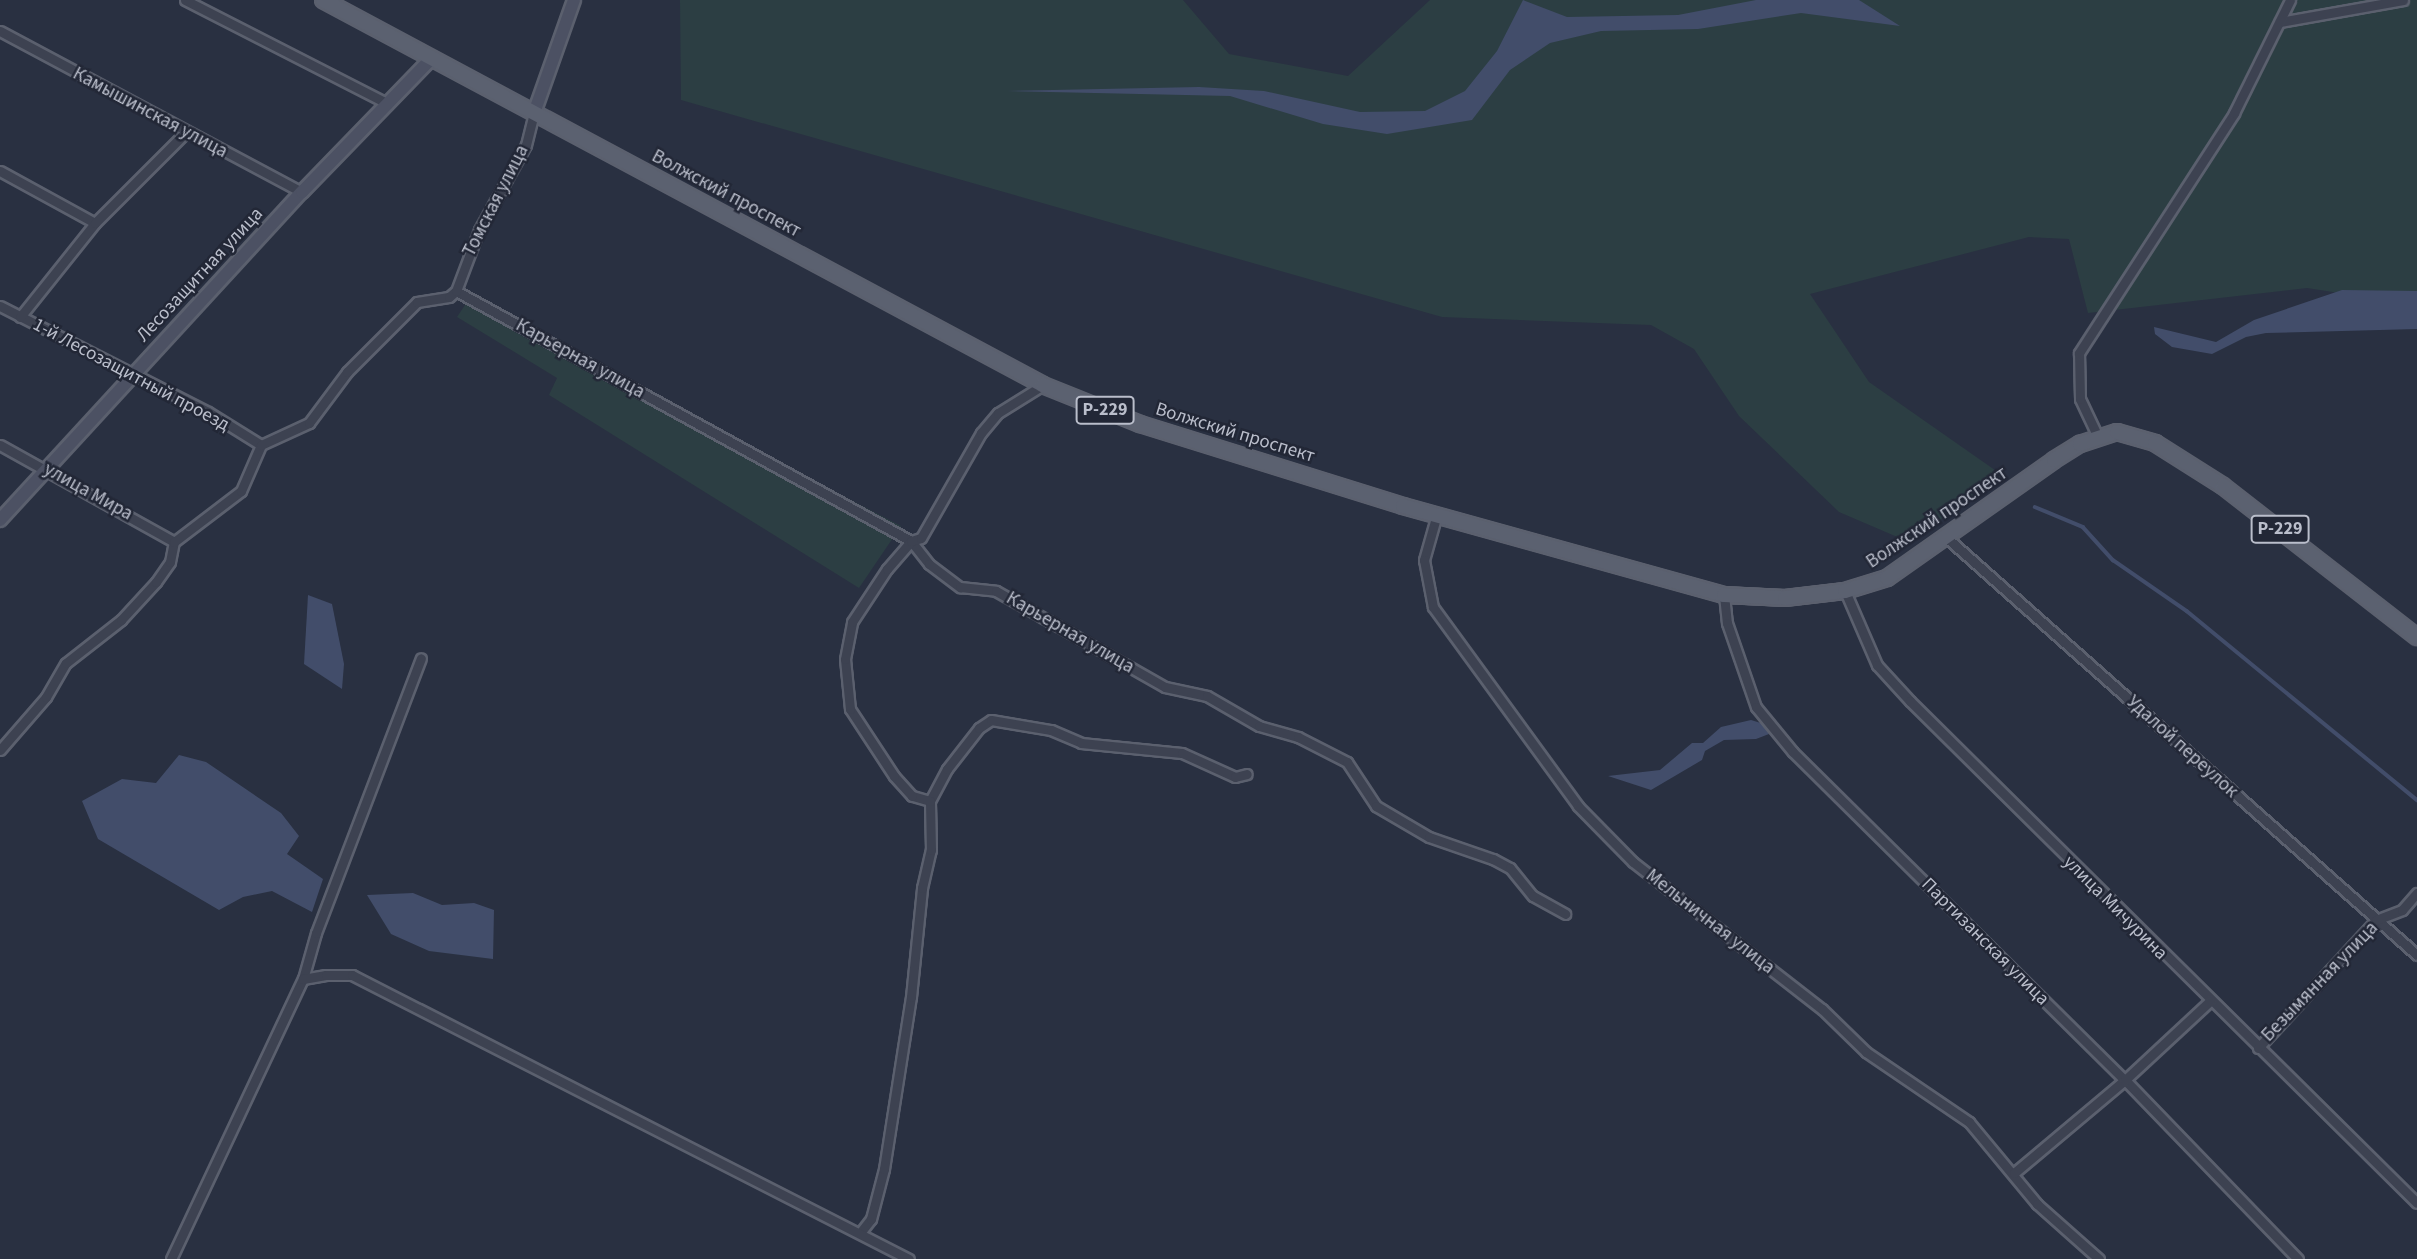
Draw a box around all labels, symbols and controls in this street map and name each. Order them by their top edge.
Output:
street label: Камышинская улица [69,63,231,163]
street label: Томская улица [458,141,534,261]
street label: Волжский проспект [648,145,804,243]
street label: Лесозащитная улица [132,203,268,347]
street label: 1-й Лесозащитный проезд [29,313,233,437]
street label: Карьерная улица [511,314,649,404]
road number: Р-229 [1075,396,1135,424]
street label: Волжский проспект [1153,398,1317,468]
street label: улица Мира [40,458,136,526]
street label: Волжский проспект [1862,462,2012,574]
road number: Р-229 [2250,514,2310,544]
street label: Карьерная улица [1002,587,1138,679]
street label: Удалой переулок [2122,691,2242,803]
street label: улица Мичурина [2058,851,2172,965]
street label: Мельничная улица [1641,865,1779,979]
street label: Партизанская улица [1916,873,2054,1011]
street label: Безымянная улица [2257,917,2383,1047]

